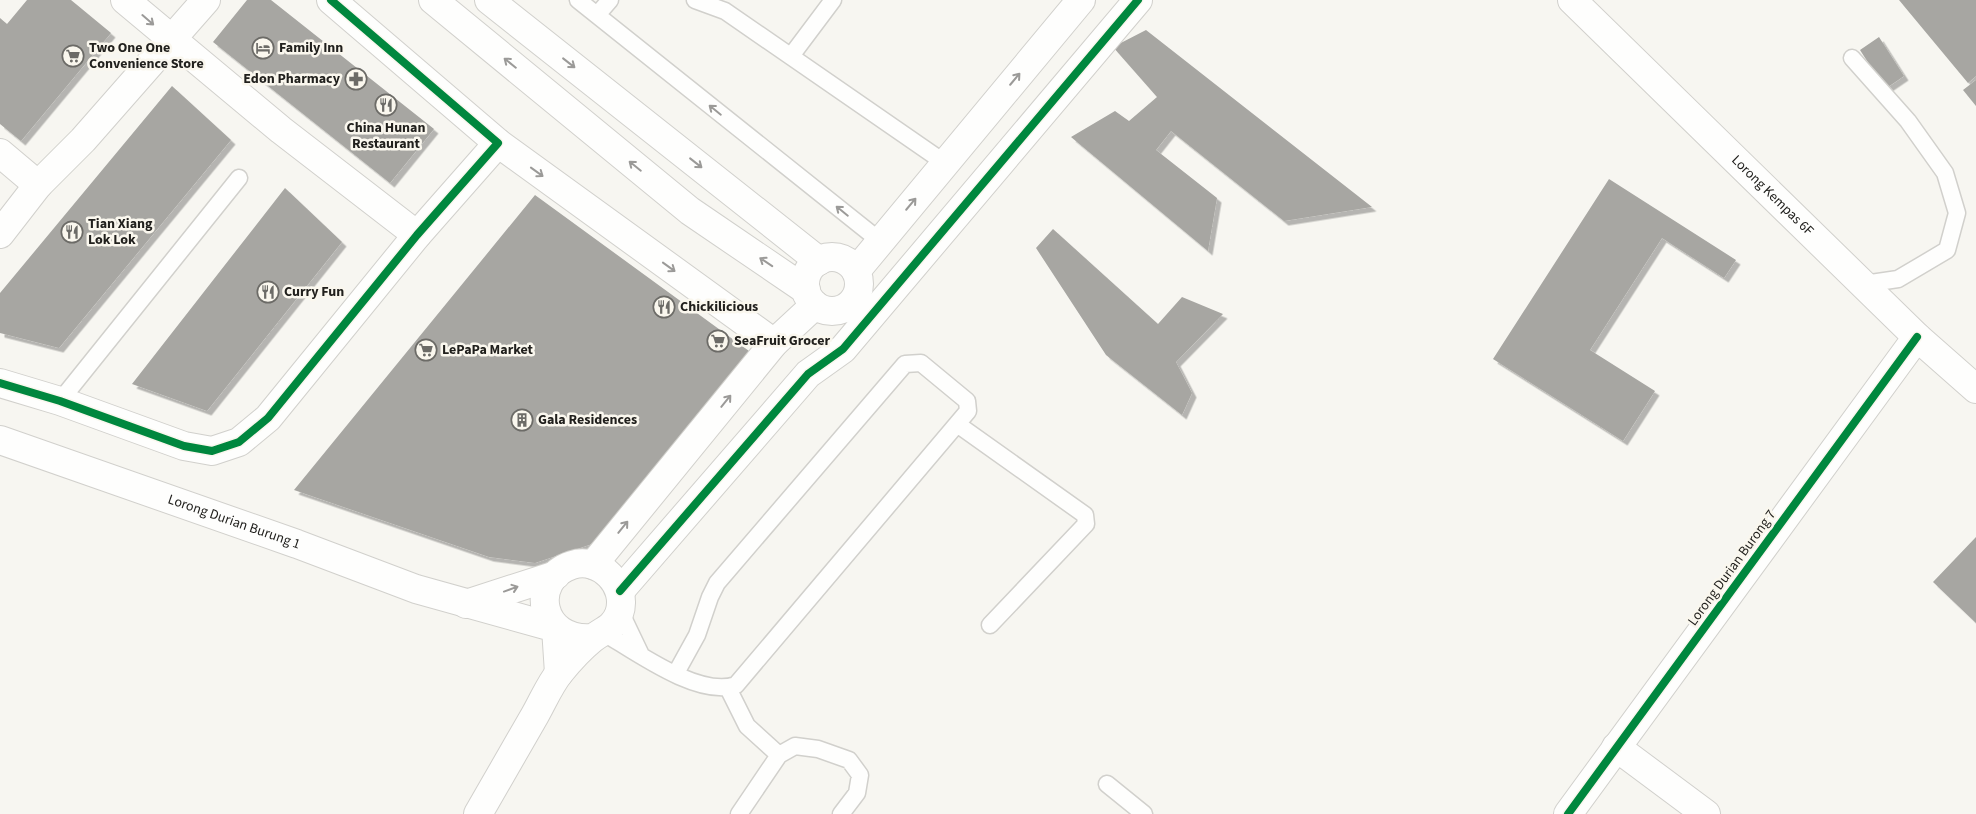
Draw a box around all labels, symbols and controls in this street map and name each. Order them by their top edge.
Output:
one-way arrow [142,14,155,26]
hotel icon: Family Inn [251,36,275,60]
place label: Two One One Convenience Store [89,38,204,74]
place label: Family Inn [279,38,343,58]
supermarket icon: Two One One Convenience Store [61,44,85,68]
one-way arrow [503,57,516,68]
one-way arrow [562,57,575,68]
pharmacy icon: Edon Pharmacy [344,67,368,91]
place label: Edon Pharmacy [243,69,341,89]
one-way arrow [1010,73,1021,86]
restaurant icon: China Hunan Restaurant [374,93,398,117]
one-way arrow [709,104,722,115]
place label: China Hunan Restaurant [347,118,425,154]
street label: Lorong Kempas 6F [1727,151,1818,241]
one-way arrow [689,158,702,169]
one-way arrow [629,160,642,171]
one-way arrow [530,166,544,177]
one-way arrow [906,198,917,211]
one-way arrow [835,206,849,216]
place label: Tian Xiang Lok Lok [88,214,153,250]
restaurant icon: Tian Xiang Lok Lok [60,220,84,244]
one-way arrow [759,257,773,267]
one-way arrow [662,262,676,272]
restaurant icon: Curry Fun [256,280,280,304]
place label: Curry Fun [284,282,344,302]
restaurant icon: Chickilicious [652,295,676,319]
place label: Chickilicious [680,297,758,317]
supermarket icon: SeaFruit Grocer [706,329,730,353]
place label: SeaFruit Grocer [734,331,830,351]
supermarket icon: LePaPa Market [414,338,438,362]
place label: LePaPa Market [442,340,534,360]
one-way arrow [721,395,732,408]
building icon: Gala Residences [510,408,534,432]
place label: Gala Residences [538,410,637,430]
street label: Lorong Durian Burung 1 [165,490,303,554]
street label: Lorong Durian Burong 7 [1683,506,1781,630]
one-way arrow [618,521,629,534]
one-way arrow [503,584,518,593]

